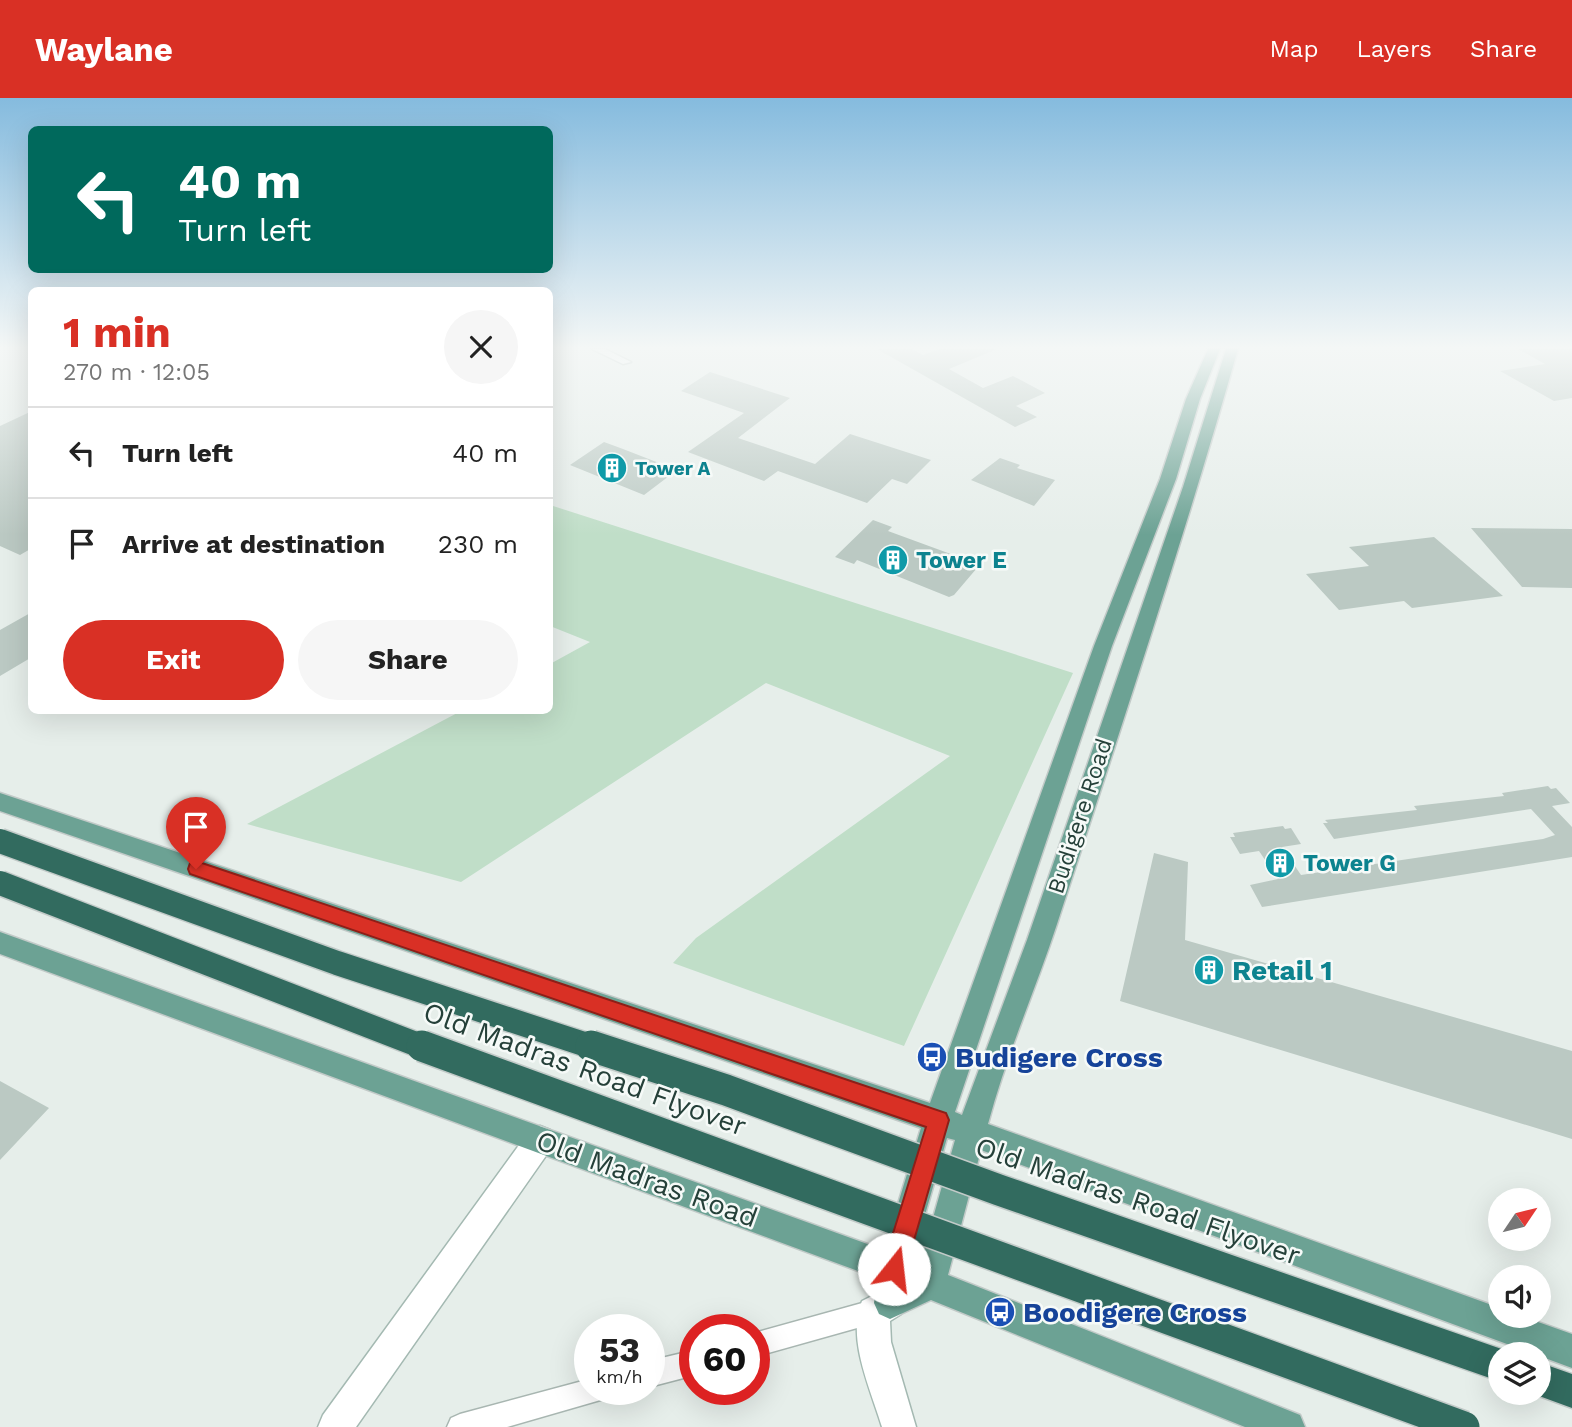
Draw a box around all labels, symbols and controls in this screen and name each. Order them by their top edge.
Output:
text: Waylane [35,30,173,69]
text: Map [1270,35,1318,63]
text: Layers [1356,35,1432,63]
text: Share [1470,35,1537,63]
text: 40 m [178,152,301,210]
icon: left [63,154,154,245]
text: Turn left [178,211,311,249]
text: 1 min [63,308,171,357]
button: close [444,310,518,384]
text: 270 m · 12:05 [63,359,210,386]
icon: left [63,434,101,472]
text: Turn left [122,438,233,468]
text: 40 m [452,438,518,468]
building icon: Tower A [595,451,629,485]
place label: Tower A [635,457,711,480]
icon: arrive [63,525,101,563]
text: Arrive at destination [122,529,385,559]
text: 230 m [438,529,518,559]
building icon: Tower E [876,543,910,577]
place label: Tower E [916,547,1007,574]
button: Exit [63,620,284,700]
button: Share [298,620,518,700]
street label: Budigere Road [1042,735,1118,897]
pin [166,797,226,869]
icon: arrive [177,808,215,846]
building icon: Tower G [1263,846,1297,880]
place label: Tower G [1303,850,1396,877]
building icon: Retail 1 [1192,953,1226,987]
place label: Retail 1 [1232,954,1333,987]
street label: Old Madras Road Flyover [419,995,751,1143]
bus stop icon: Budigere Cross [915,1040,949,1074]
place label: Budigere Cross [955,1041,1163,1074]
street label: Old Madras Road [532,1124,762,1234]
street label: Old Madras Road Flyover [971,1130,1305,1272]
north arrow [1488,1188,1550,1251]
map controls [1488,1188,1551,1405]
position arrow [857,1232,931,1306]
button: sound [1488,1265,1551,1328]
bus stop icon: Boodigere Cross [983,1295,1017,1329]
place label: Boodigere Cross [1023,1296,1247,1329]
speed limit sign: 60 [679,1314,770,1405]
text: 53 [599,1329,640,1371]
button: layers [1488,1342,1551,1405]
text: km/h [596,1366,643,1387]

